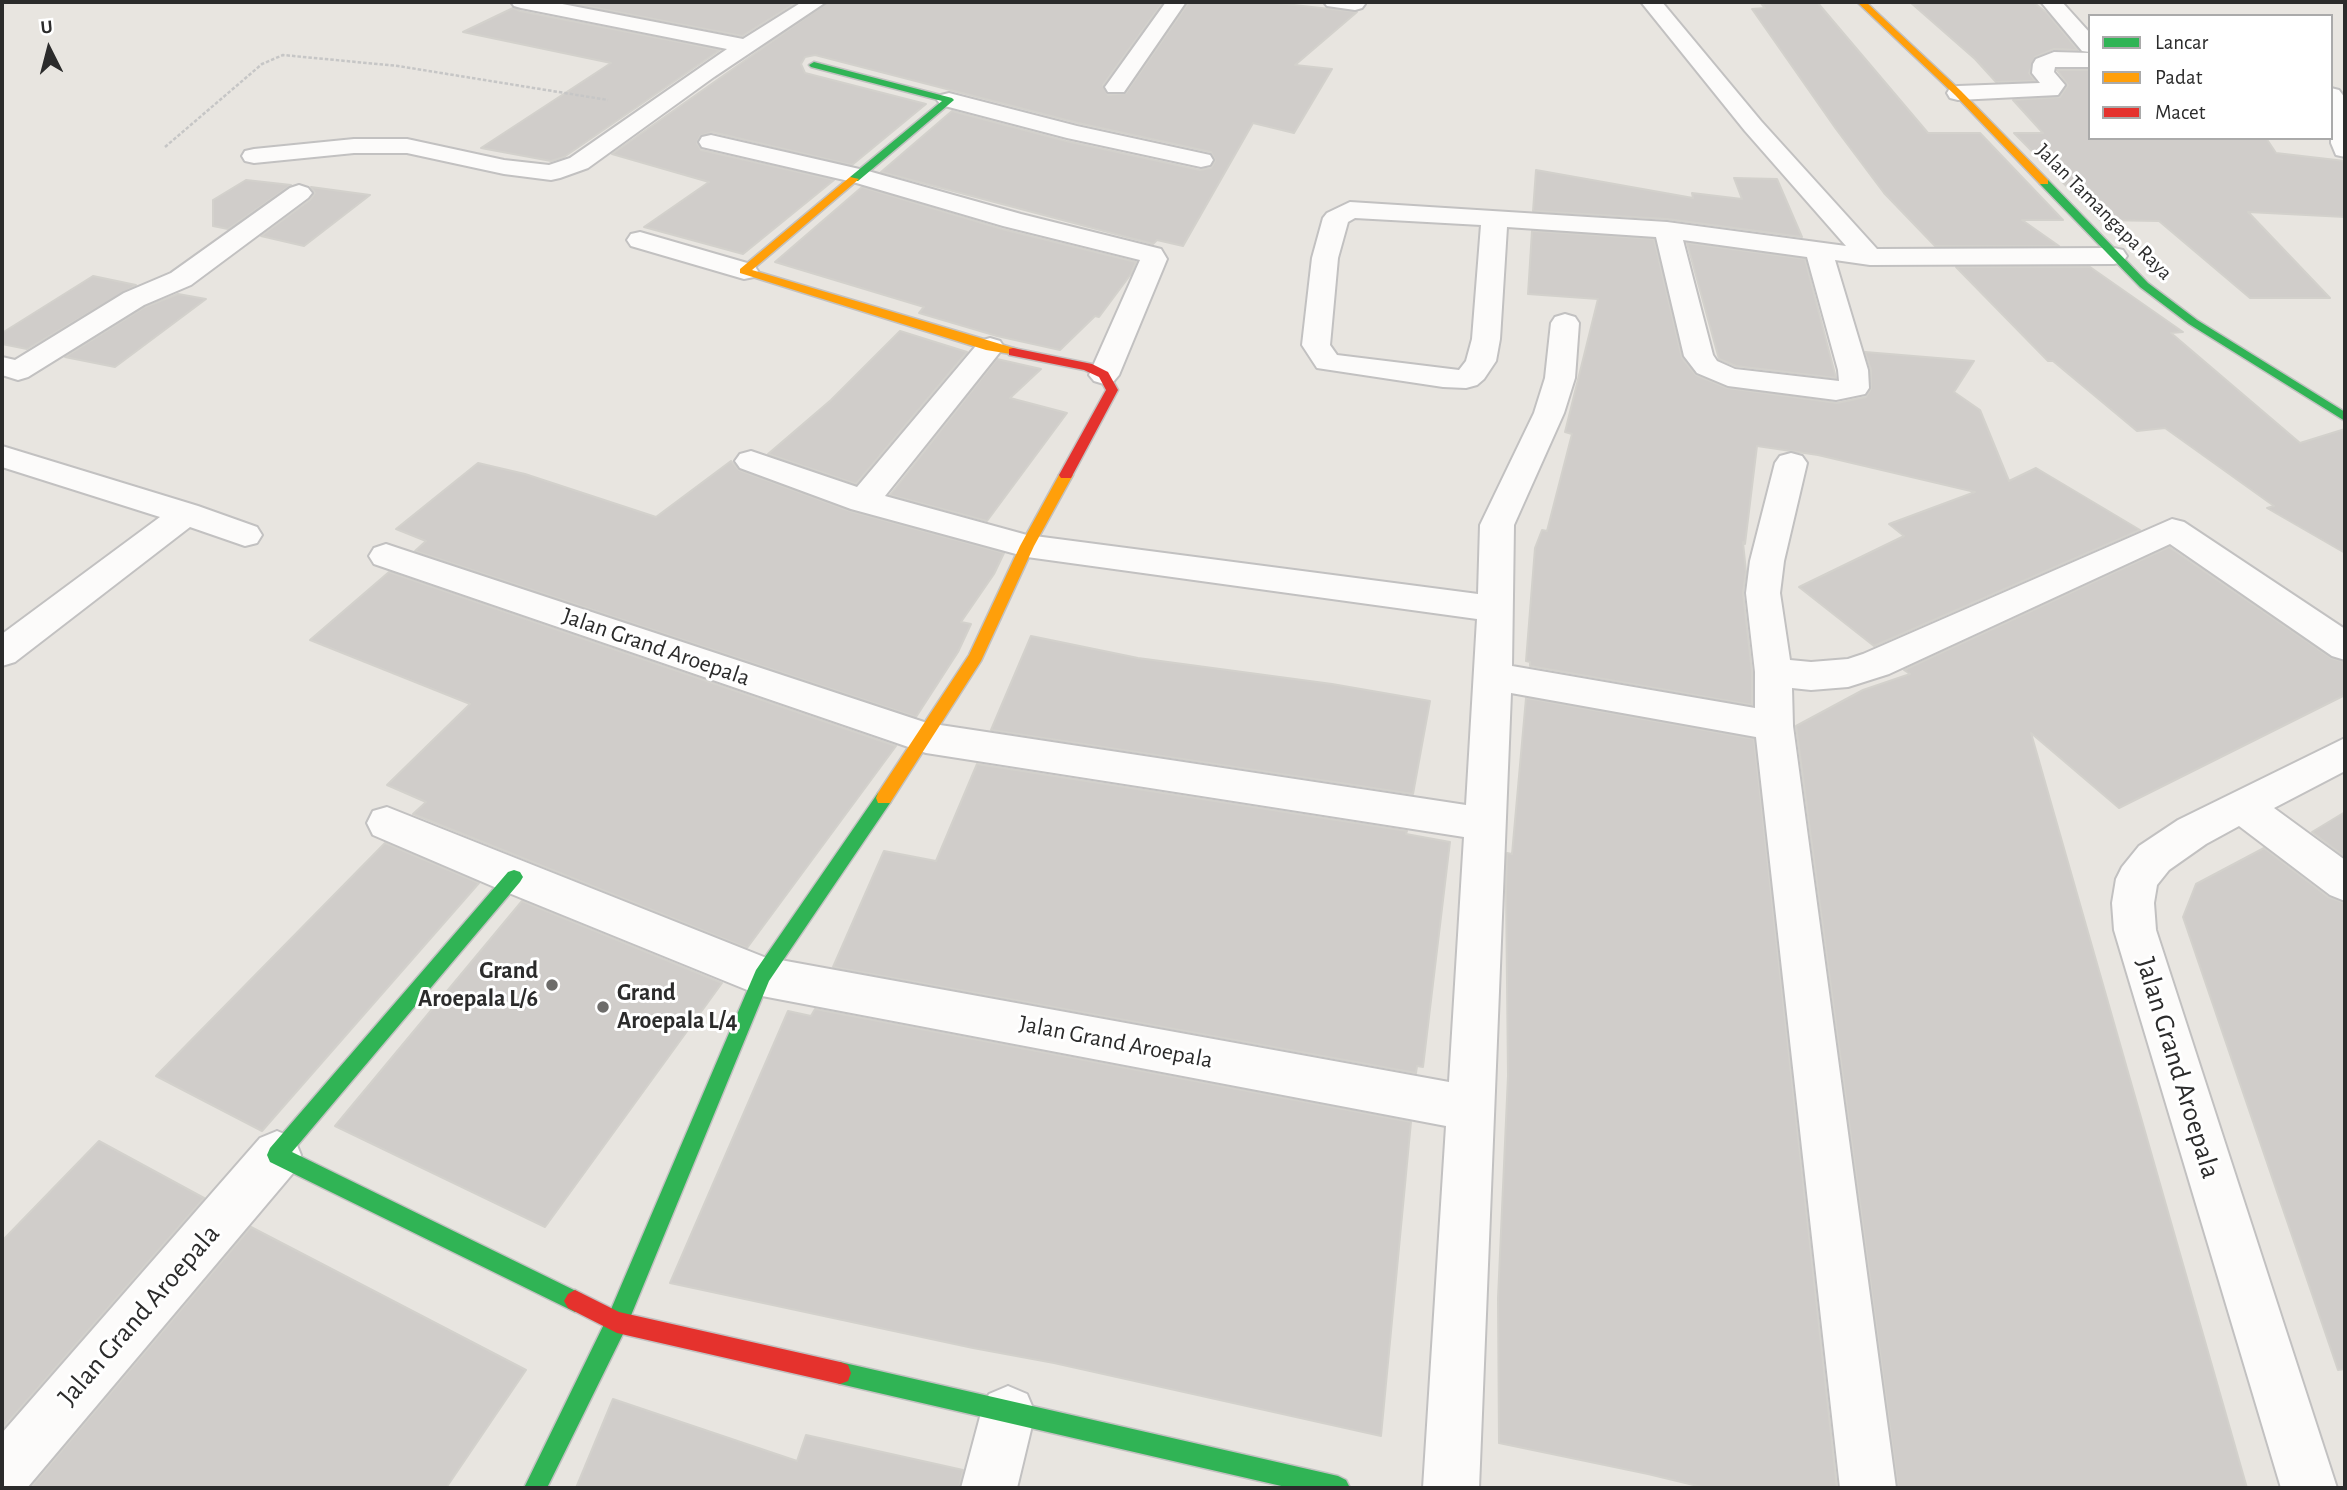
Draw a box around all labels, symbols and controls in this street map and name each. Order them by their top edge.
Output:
north arrow [14,14,84,84]
legend [2088,14,2333,140]
text: U [40,18,54,38]
text: Lancar [2155,32,2208,53]
text: Padat [2155,67,2202,88]
text: Macet [2155,102,2206,123]
street label: Jalan Tamangapa Raya [2030,138,2178,286]
street label: Jalan Grand Aroepala [558,601,754,693]
street label: Jalan Grand Aroepala [2128,953,2228,1183]
place label: Grand Aroepala L/6 [418,957,538,1013]
marker: Grand Aroepala L/6 [544,977,560,993]
place label: Grand Aroepala L/4 [617,979,738,1035]
marker: Grand Aroepala L/4 [595,999,611,1015]
street label: Jalan Grand Aroepala [1017,1009,1215,1075]
street label: Jalan Grand Aroepala [51,1217,227,1413]

